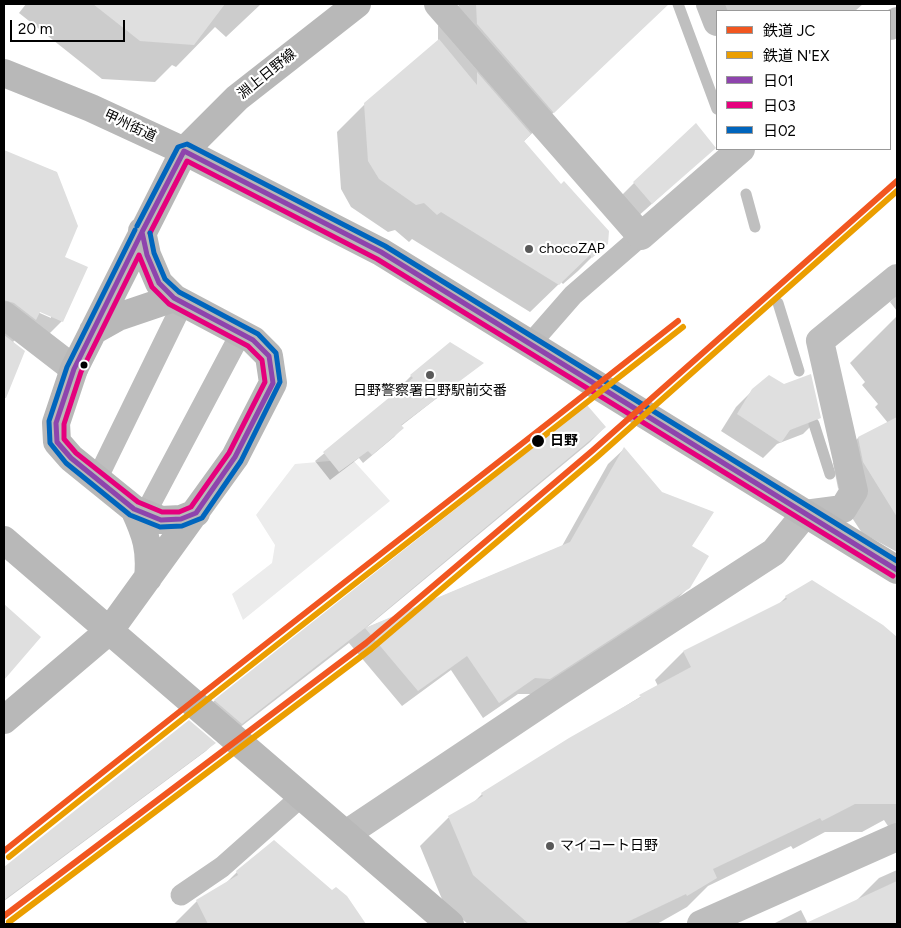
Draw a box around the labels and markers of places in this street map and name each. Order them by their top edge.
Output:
place label: chocoZAP [539,241,605,257]
marker: chocoZAP [523,243,535,255]
unlabelled marker [79,360,89,370]
marker: 日野警察署日野駅前交番 [424,369,436,381]
place label: 日野警察署日野駅前交番 [353,383,507,399]
marker: 日野 [530,433,546,449]
place label: 日野 [550,433,578,449]
place label: マイコート日野 [560,838,658,854]
marker: マイコート日野 [544,840,556,852]

